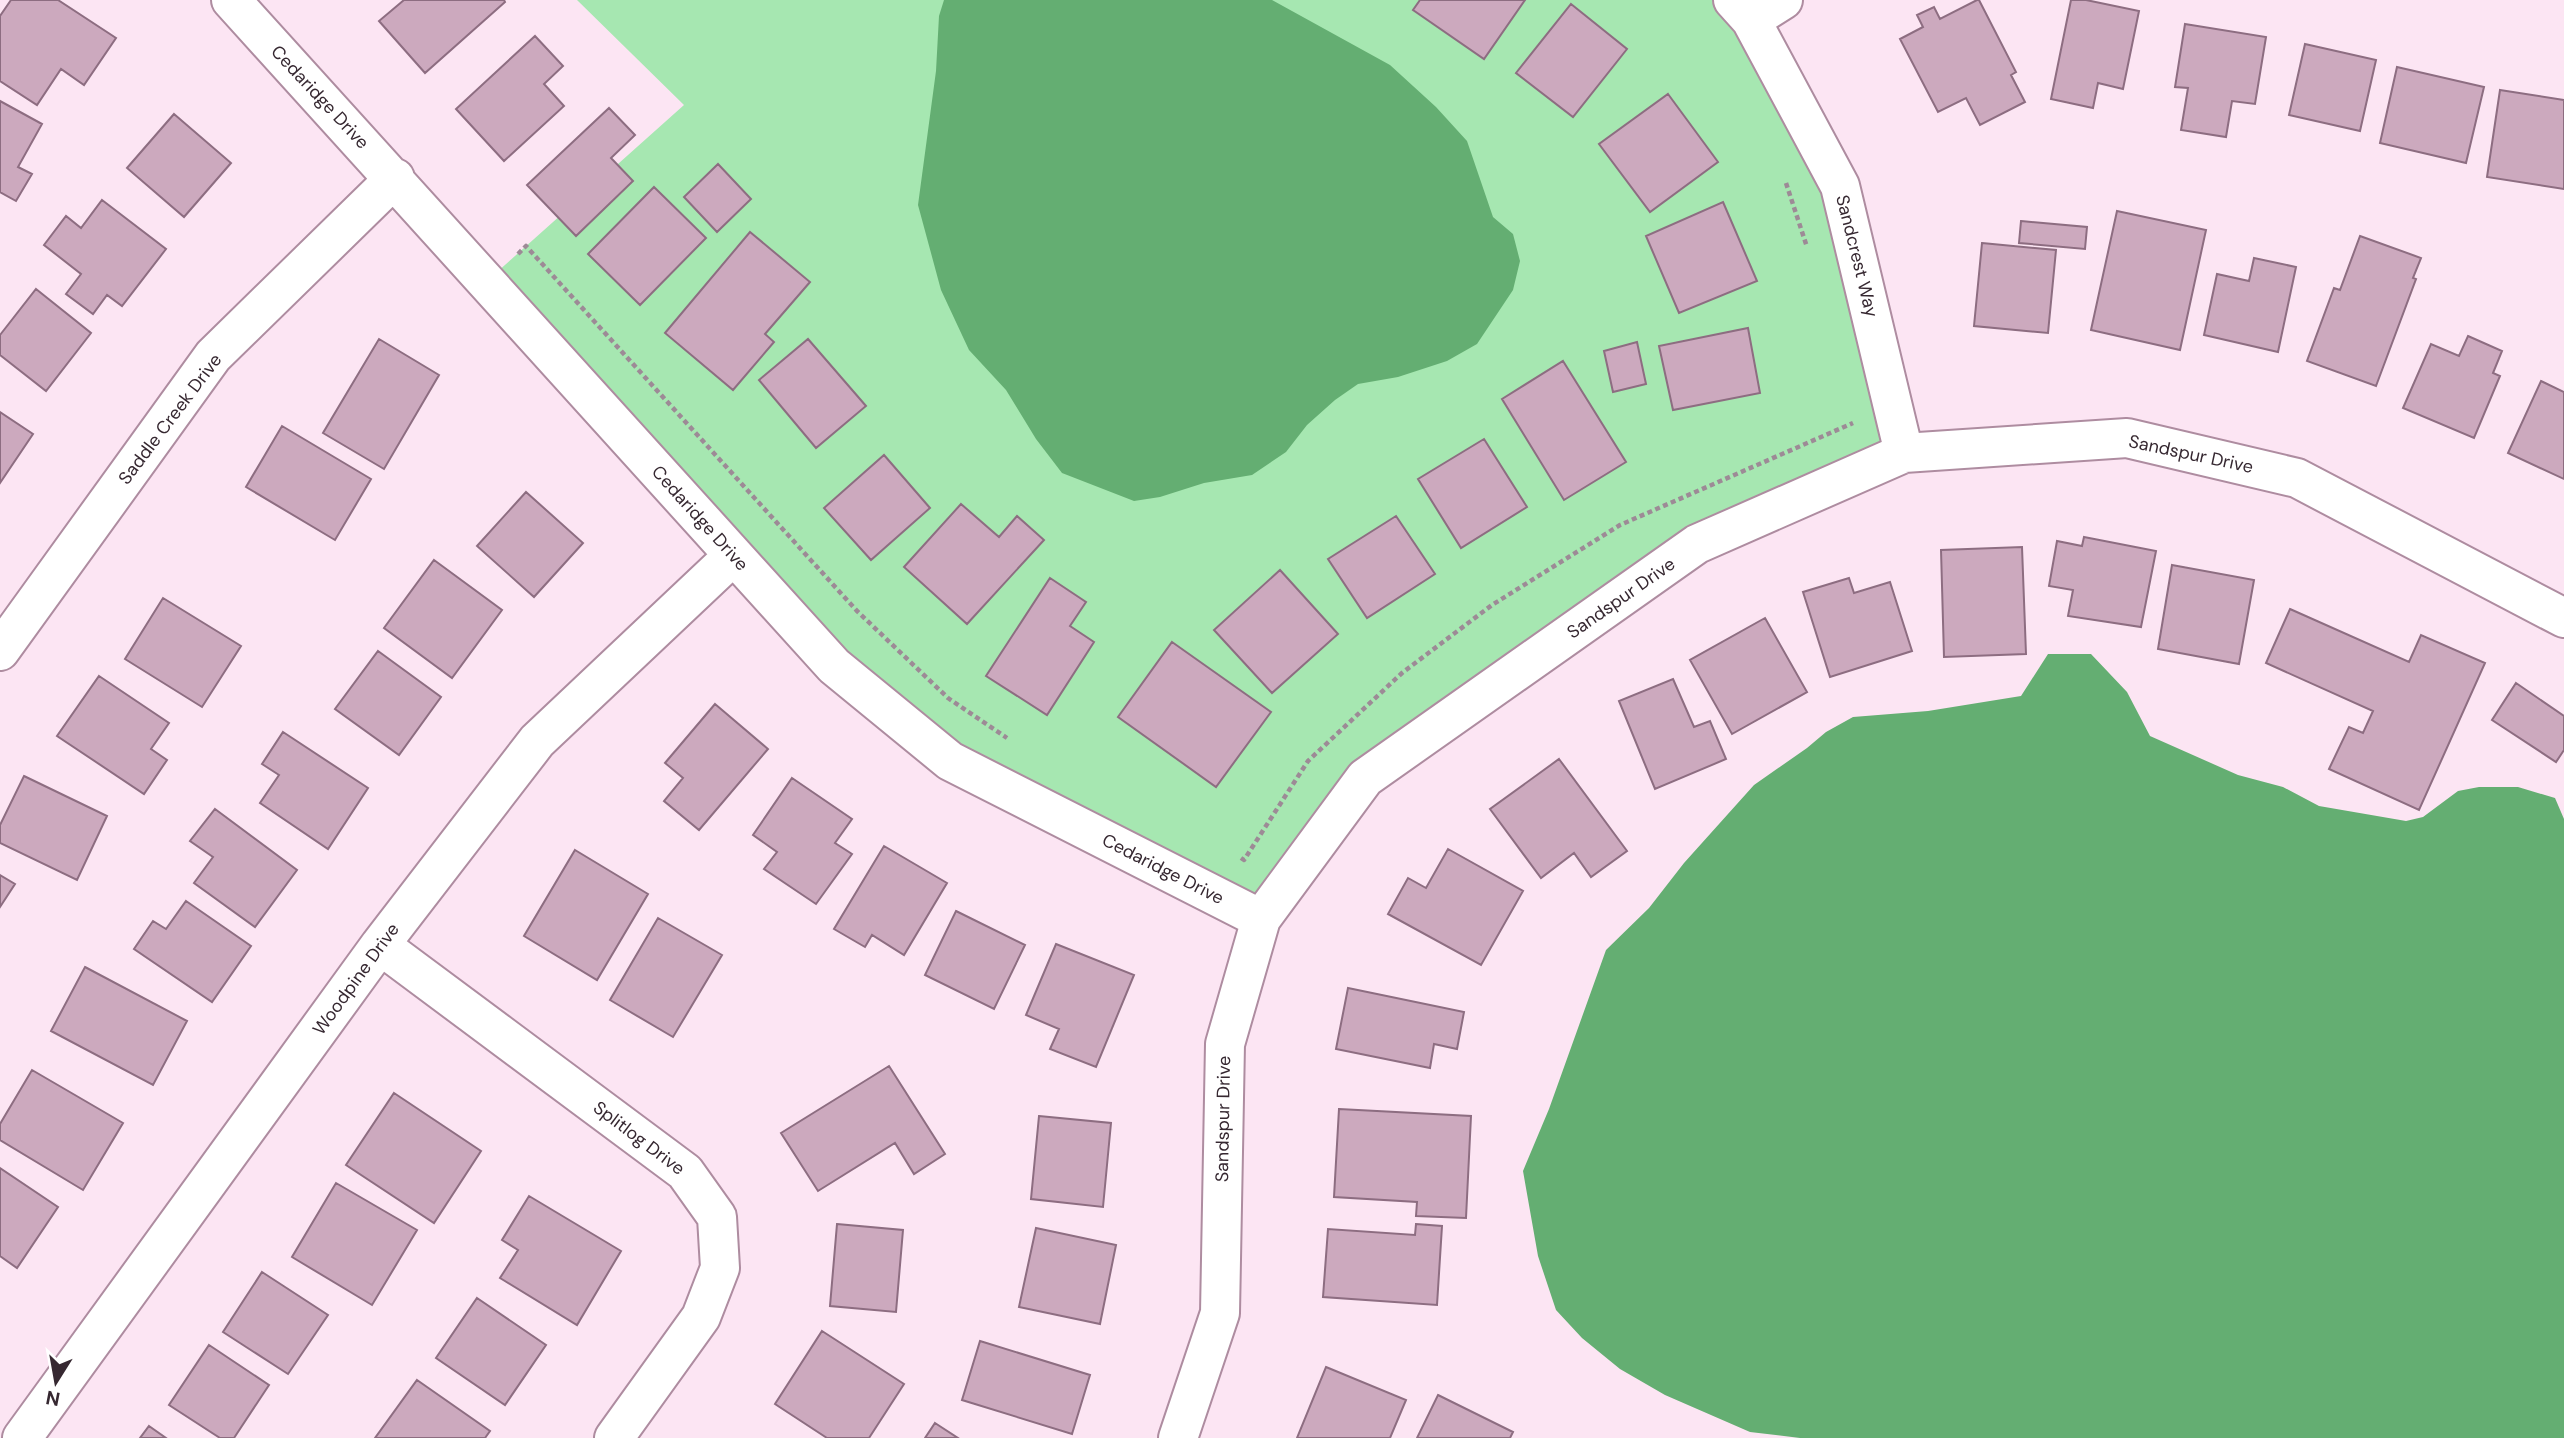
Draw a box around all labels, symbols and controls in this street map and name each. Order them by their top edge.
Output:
street label: Cedaridge Drive [266,40,374,154]
street label: Sandcrest Way [1830,192,1884,320]
street label: Saddle Creek Drive [113,349,227,489]
street label: Sandspur Drive [2127,429,2255,479]
street label: Cedaridge Drive [646,460,754,576]
street label: Sandspur Drive [1562,552,1680,644]
street label: Cedaridge Drive [1098,828,1228,910]
street label: Woodpine Drive [307,918,405,1040]
street label: Sandspur Drive [1210,1056,1236,1182]
street label: Splitlog Drive [588,1096,690,1180]
north arrow [21,1347,91,1417]
text: N [44,1385,62,1412]

